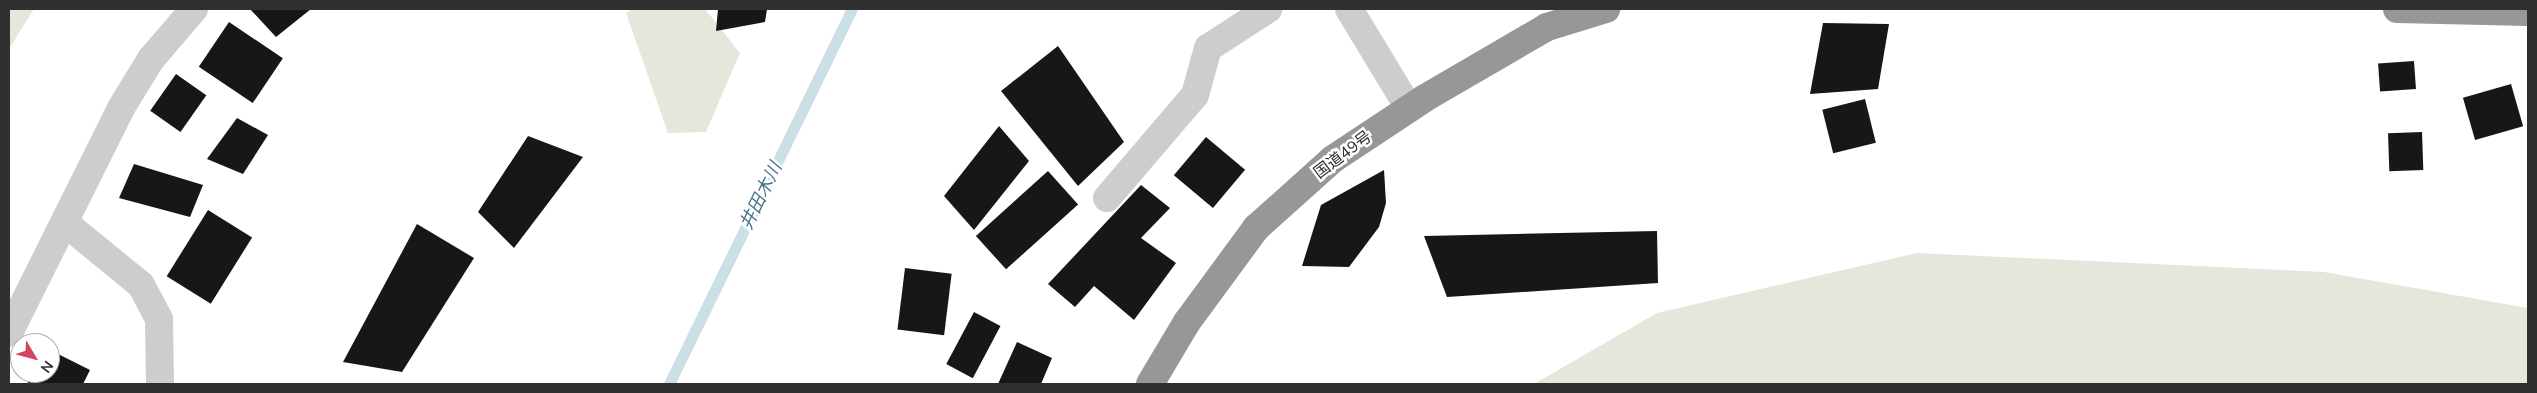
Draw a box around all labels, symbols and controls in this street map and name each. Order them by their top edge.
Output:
street label: 国道49号 [1310,127,1376,183]
water label: 井田木川 [736,159,786,233]
north arrow [10,333,60,383]
text: N [36,357,57,377]

